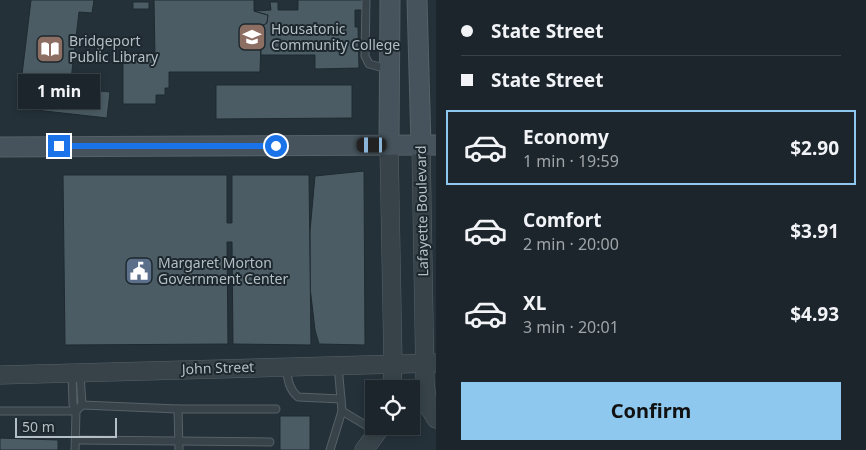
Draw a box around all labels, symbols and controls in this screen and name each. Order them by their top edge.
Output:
text: State Street [491,18,603,44]
place label: Housatonic Community College [271,19,400,54]
school or university icon: Housatonic Community College [237,22,267,52]
place label: Bridgeport Public Library [69,31,159,66]
library icon: Bridgeport Public Library [35,34,65,64]
text: State Street [491,67,603,93]
callout: 1 min [18,74,100,108]
text: 1 min [37,80,81,102]
text: Economy [523,124,609,150]
icon: car [463,125,508,170]
route end [48,135,70,157]
route start [265,135,287,157]
text: $2.90 [790,135,839,161]
car [357,138,387,153]
street label: Lafayette Boulevard [411,145,432,277]
text: 1 min · 19:59 [523,150,619,172]
text: Comfort [523,207,602,233]
icon: car [463,208,508,253]
text: $3.91 [790,218,839,244]
text: 2 min · 20:00 [523,233,619,255]
place label: Margaret Morton Government Center [158,253,289,288]
public building icon: Margaret Morton Government Center [124,256,154,286]
text: XL [523,290,546,316]
icon: car [463,291,508,336]
text: $4.93 [790,301,839,327]
text: 3 min · 20:01 [523,316,619,338]
street label: John Street [180,357,254,378]
map controls [365,380,420,435]
button: locate [365,380,420,435]
button: Confirm [461,382,841,440]
scale bar [15,415,118,438]
text: 50 m [22,417,55,436]

